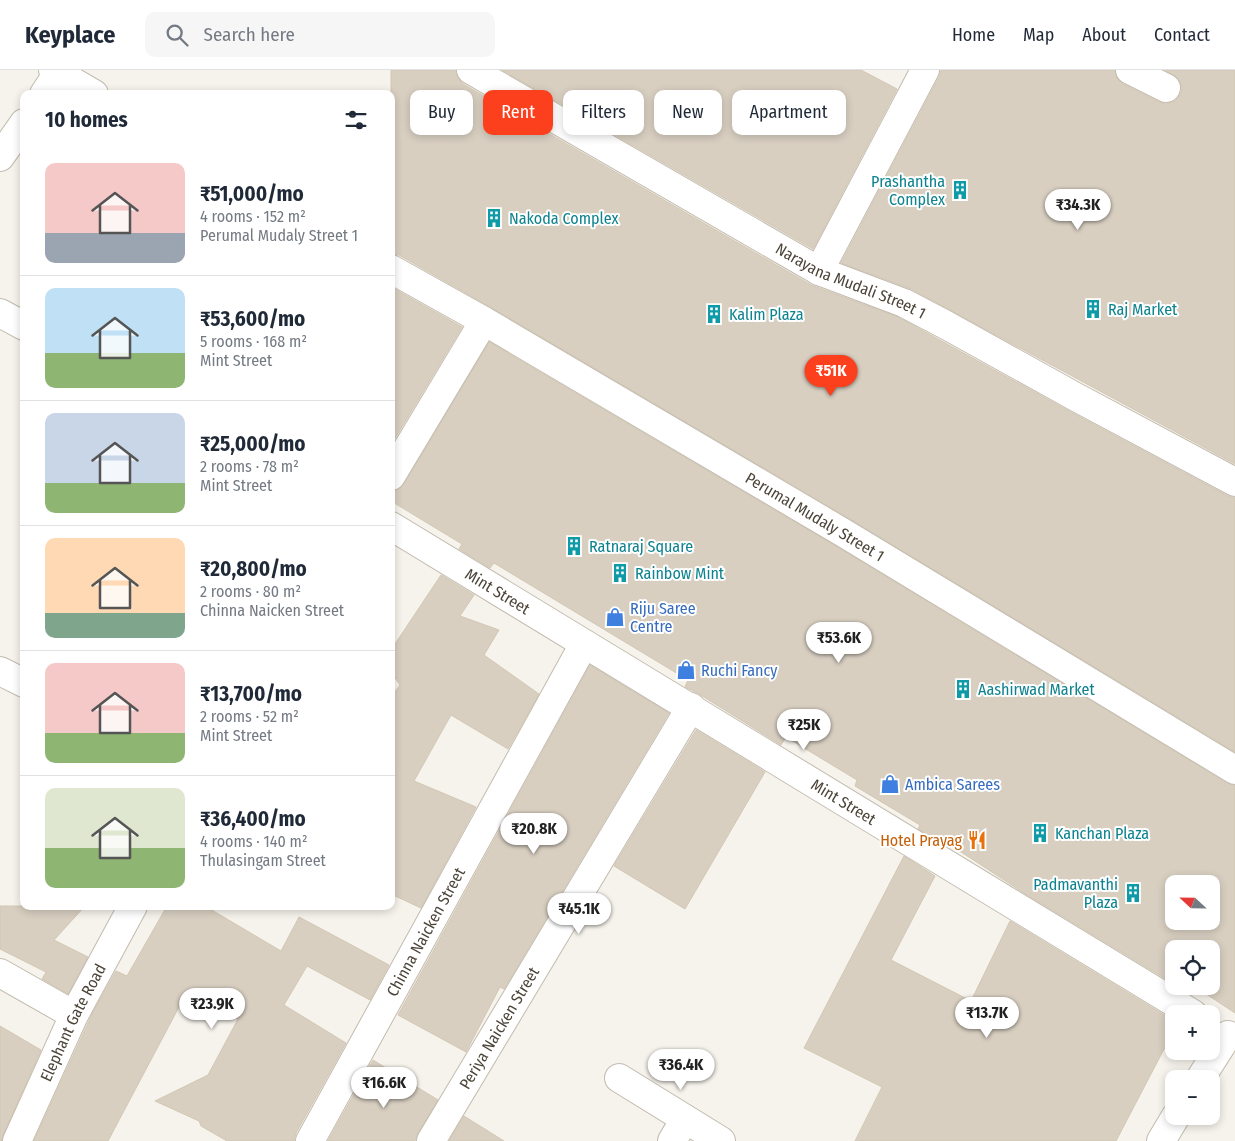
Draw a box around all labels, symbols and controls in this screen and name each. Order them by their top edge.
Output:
search box [145,12,495,57]
text: Keyplace [25,21,115,49]
icon: search [163,21,191,49]
text: Search here [203,23,295,46]
text: Home [952,24,995,46]
text: Map [1023,24,1054,46]
text: About [1082,24,1126,46]
text: Contact [1154,24,1210,46]
chip: Buy [410,90,473,135]
chip: Rent [483,90,553,135]
chip: Filters [563,90,644,135]
chip: New [654,90,722,135]
chip: Apartment [732,90,846,135]
icon: filters [342,106,370,134]
text: 10 homes [45,107,128,133]
place label: Prashantha Complex [871,172,945,209]
building icon: Prashantha Complex [949,179,971,201]
text: ₹51,000/mo [200,181,304,207]
icon: home [85,183,145,243]
pin: ₹34.3K [1037,189,1119,231]
text: ₹34.3K [1056,195,1100,214]
text: 4 rooms · 152 m² [200,207,306,226]
building icon: Nakoda Complex [483,207,505,229]
place label: Nakoda Complex [509,209,618,228]
text: Perumal Mudaly Street 1 [200,226,358,245]
street label: Narayana Mudali Street 1 [772,239,929,323]
building icon: Raj Market [1082,298,1104,320]
place label: Raj Market [1108,300,1178,319]
building icon: Kalim Plaza [703,303,725,325]
place label: Kalim Plaza [729,305,804,324]
text: ₹53,600/mo [200,306,305,332]
icon: home [85,308,145,368]
text: 5 rooms · 168 m² [200,332,307,351]
text: Mint Street [200,351,272,370]
pin: ₹51K [801,354,861,397]
text: ₹51K [816,361,846,380]
text: ₹25,000/mo [200,431,306,457]
icon: home [85,433,145,493]
text: 2 rooms · 78 m² [200,457,299,476]
street label: Perumal Mudaly Street 1 [742,468,888,565]
text: Mint Street [200,476,272,495]
building icon: Ratnaraj Square [563,535,585,557]
place label: Ratnaraj Square [589,537,693,556]
text: ₹20,800/mo [200,556,307,582]
icon: home [85,558,145,618]
building icon: Rainbow Mint [609,562,631,584]
place label: Rainbow Mint [635,564,725,583]
street label: Mint Street [462,565,534,619]
text: 2 rooms · 80 m² [200,582,301,601]
place label: Riju Saree Centre [630,599,696,636]
text: Chinna Naicken Street [200,601,344,620]
shop icon: Riju Saree Centre [604,606,626,628]
pin: ₹53.6K [798,622,880,664]
text: ₹53.6K [817,628,861,647]
shop icon: Ruchi Fancy [675,659,697,681]
place label: Ruchi Fancy [701,661,778,680]
building icon: Aashirwad Market [952,678,974,700]
place label: Aashirwad Market [978,680,1095,699]
text: ₹13,700/mo [200,681,302,707]
icon: home [85,683,145,743]
text: 2 rooms · 52 m² [200,707,299,726]
pin: ₹25K [774,708,834,751]
text: ₹25K [788,715,820,734]
text: Mint Street [200,726,272,745]
shop icon: Ambica Sarees [879,773,901,795]
street label: Mint Street [808,775,880,829]
place label: Ambica Sarees [905,775,1000,794]
text: ₹36,400/mo [200,806,306,832]
icon: home [85,808,145,868]
pin: ₹20.8K [493,812,575,855]
text: ₹20.8K [511,819,557,838]
building icon: Kanchan Plaza [1029,822,1051,844]
place label: Kanchan Plaza [1055,824,1149,843]
restaurant icon: Hotel Prayag [966,829,988,851]
place label: Hotel Prayag [880,831,962,850]
text: 4 rooms · 140 m² [200,832,308,851]
text: Thulasingam Street [200,851,326,870]
street label: Chinna Naicken Street [383,864,469,1000]
place label: Padmavanthi Plaza [1033,875,1118,912]
north arrow [1165,875,1220,930]
map controls [1165,875,1220,1125]
building icon: Padmavanthi Plaza [1122,882,1144,904]
pin: ₹45.1K [538,892,620,935]
text: ₹45.1K [558,899,600,918]
button: locate [1165,940,1220,995]
street label: Elephant Gate Road [36,961,110,1084]
street label: Periya Naicken Street [455,963,544,1093]
pin: ₹23.9K [171,988,253,1030]
text: ₹23.9K [190,994,234,1013]
pin: ₹13.7K [946,996,1028,1039]
text: ₹13.7K [966,1003,1008,1022]
button: + [1165,1005,1220,1060]
pin: ₹36.4K [640,1048,722,1091]
text: ₹36.4K [659,1055,703,1074]
pin: ₹16.6K [343,1066,425,1109]
button: − [1165,1070,1220,1125]
text: ₹16.6K [362,1073,406,1092]

